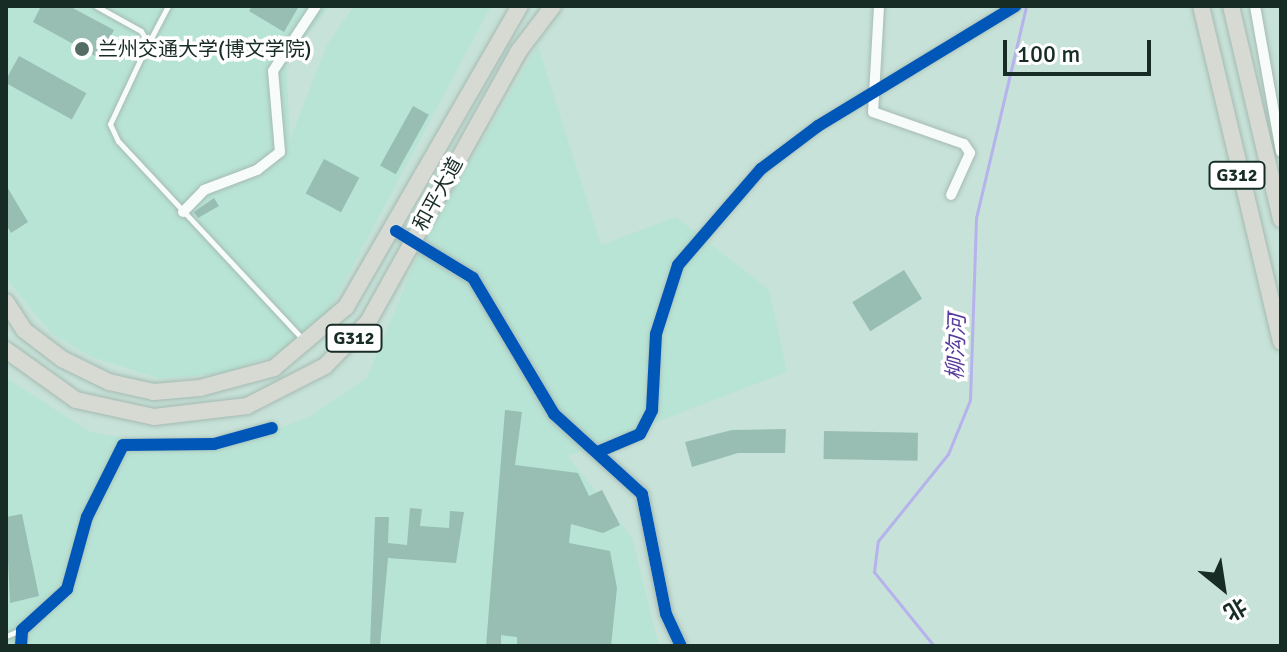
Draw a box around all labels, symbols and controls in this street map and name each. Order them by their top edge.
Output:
scale bar [1007,24,1155,74]
place label: 兰州交通大学(博文学院) [98,37,311,61]
text: 100 m [1017,39,1080,69]
marker: 兰州交通大学(博文学院) [73,40,91,58]
street label: 和平大道 [408,153,468,235]
road number: G312 [1207,161,1267,189]
water label: 柳沟河 [942,314,970,380]
road number: G312 [324,324,384,352]
north arrow [1183,548,1263,628]
text: 北 [1219,592,1252,626]

